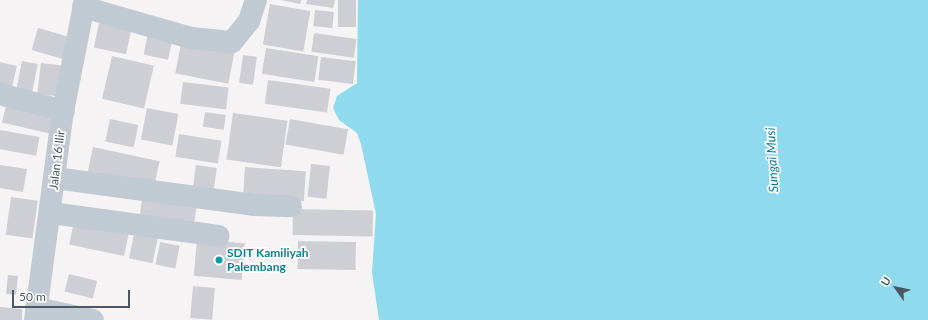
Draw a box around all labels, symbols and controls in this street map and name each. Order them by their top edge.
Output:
water label: Sungai Musi [763,127,781,193]
street label: Jalan 16 Ilir [46,129,68,191]
place label: SDIT Kamiliyah Palembang [227,246,309,274]
marker: SDIT Kamiliyah Palembang [214,255,224,265]
north arrow [876,268,916,308]
text: U [878,274,893,288]
scale bar [14,282,132,308]
text: 50 m [19,289,46,304]

